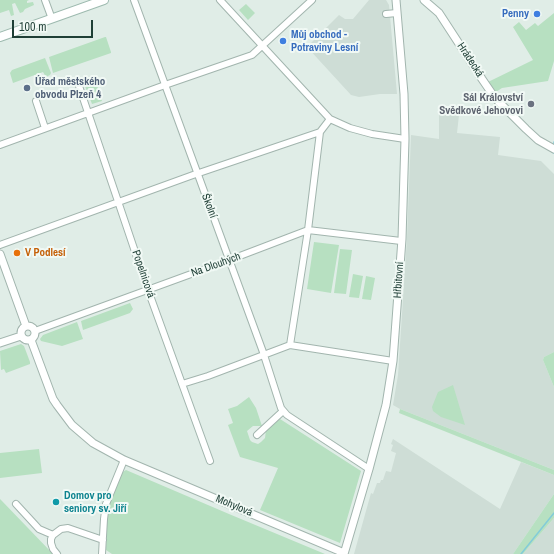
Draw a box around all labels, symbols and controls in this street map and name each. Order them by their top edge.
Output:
place label: Penny [502,7,529,21]
marker: Penny [532,9,542,19]
scale bar [14,12,95,38]
text: 100 m [19,19,46,35]
place label: Můj obchod - Potraviny Lesní [291,28,358,54]
marker: Můj obchod - Potraviny Lesní [278,36,288,46]
street label: Hrádecká [454,40,486,80]
place label: Úřad městského obvodu Plzeň 4 [35,75,105,101]
marker: Úřad městského obvodu Plzeň 4 [22,83,32,93]
place label: Sál Království Svědkové Jehovovi [439,91,523,117]
marker: Sál Království Svědkové Jehovovi [526,99,536,109]
street label: Školní [198,192,220,220]
place label: V Podlesí [25,246,66,260]
marker: V Podlesí [12,248,22,258]
street label: Popelnicová [129,248,157,300]
street label: Na Dlouhých [189,250,243,280]
street label: Hřbitovní [391,261,407,299]
place label: Domov pro seniory sv. Jiří [64,489,127,515]
street label: Mohylová [214,492,254,520]
marker: Domov pro seniory sv. Jiří [51,497,61,507]

